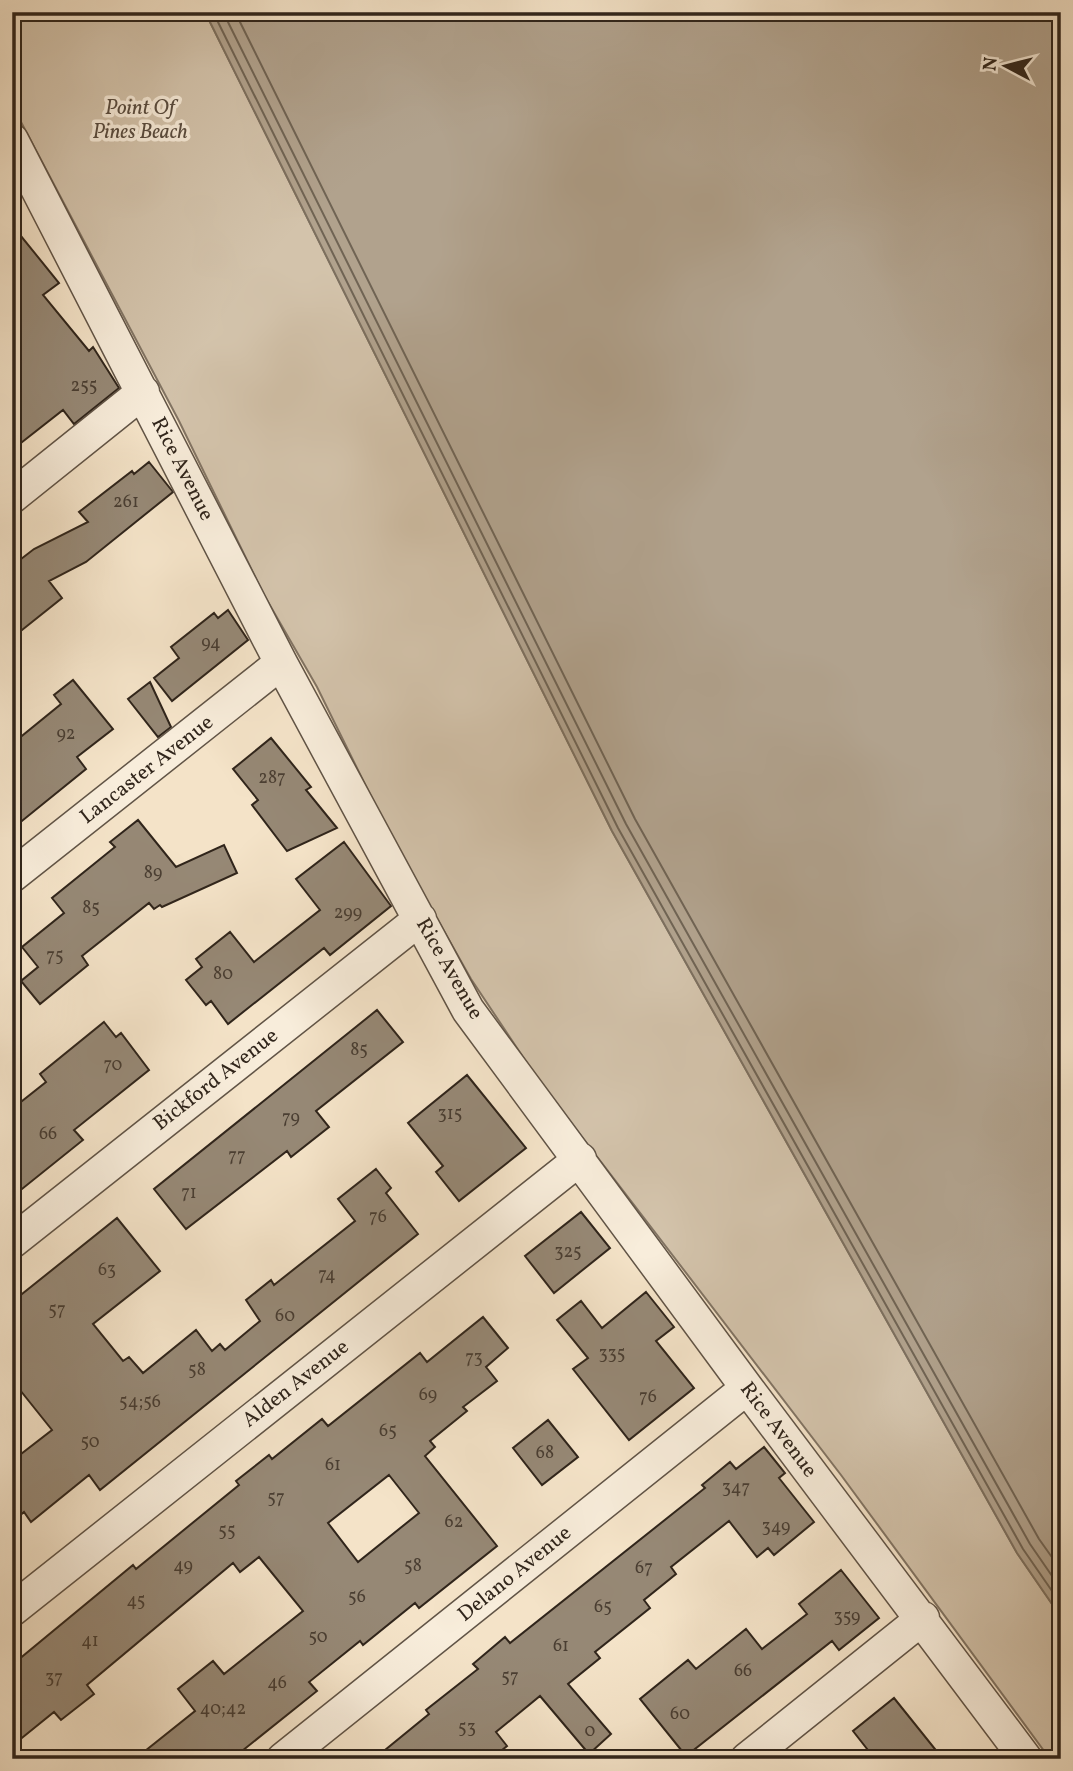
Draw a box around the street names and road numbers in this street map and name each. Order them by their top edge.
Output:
street label: Rice Avenue [143,412,221,526]
street label: Lancaster Avenue [74,709,220,831]
street label: Rice Avenue [408,913,490,1025]
street label: Bickford Avenue [147,1022,285,1138]
street label: Alden Avenue [237,1333,356,1435]
street label: Rice Avenue [732,1376,824,1484]
street label: Delano Avenue [452,1519,578,1629]

